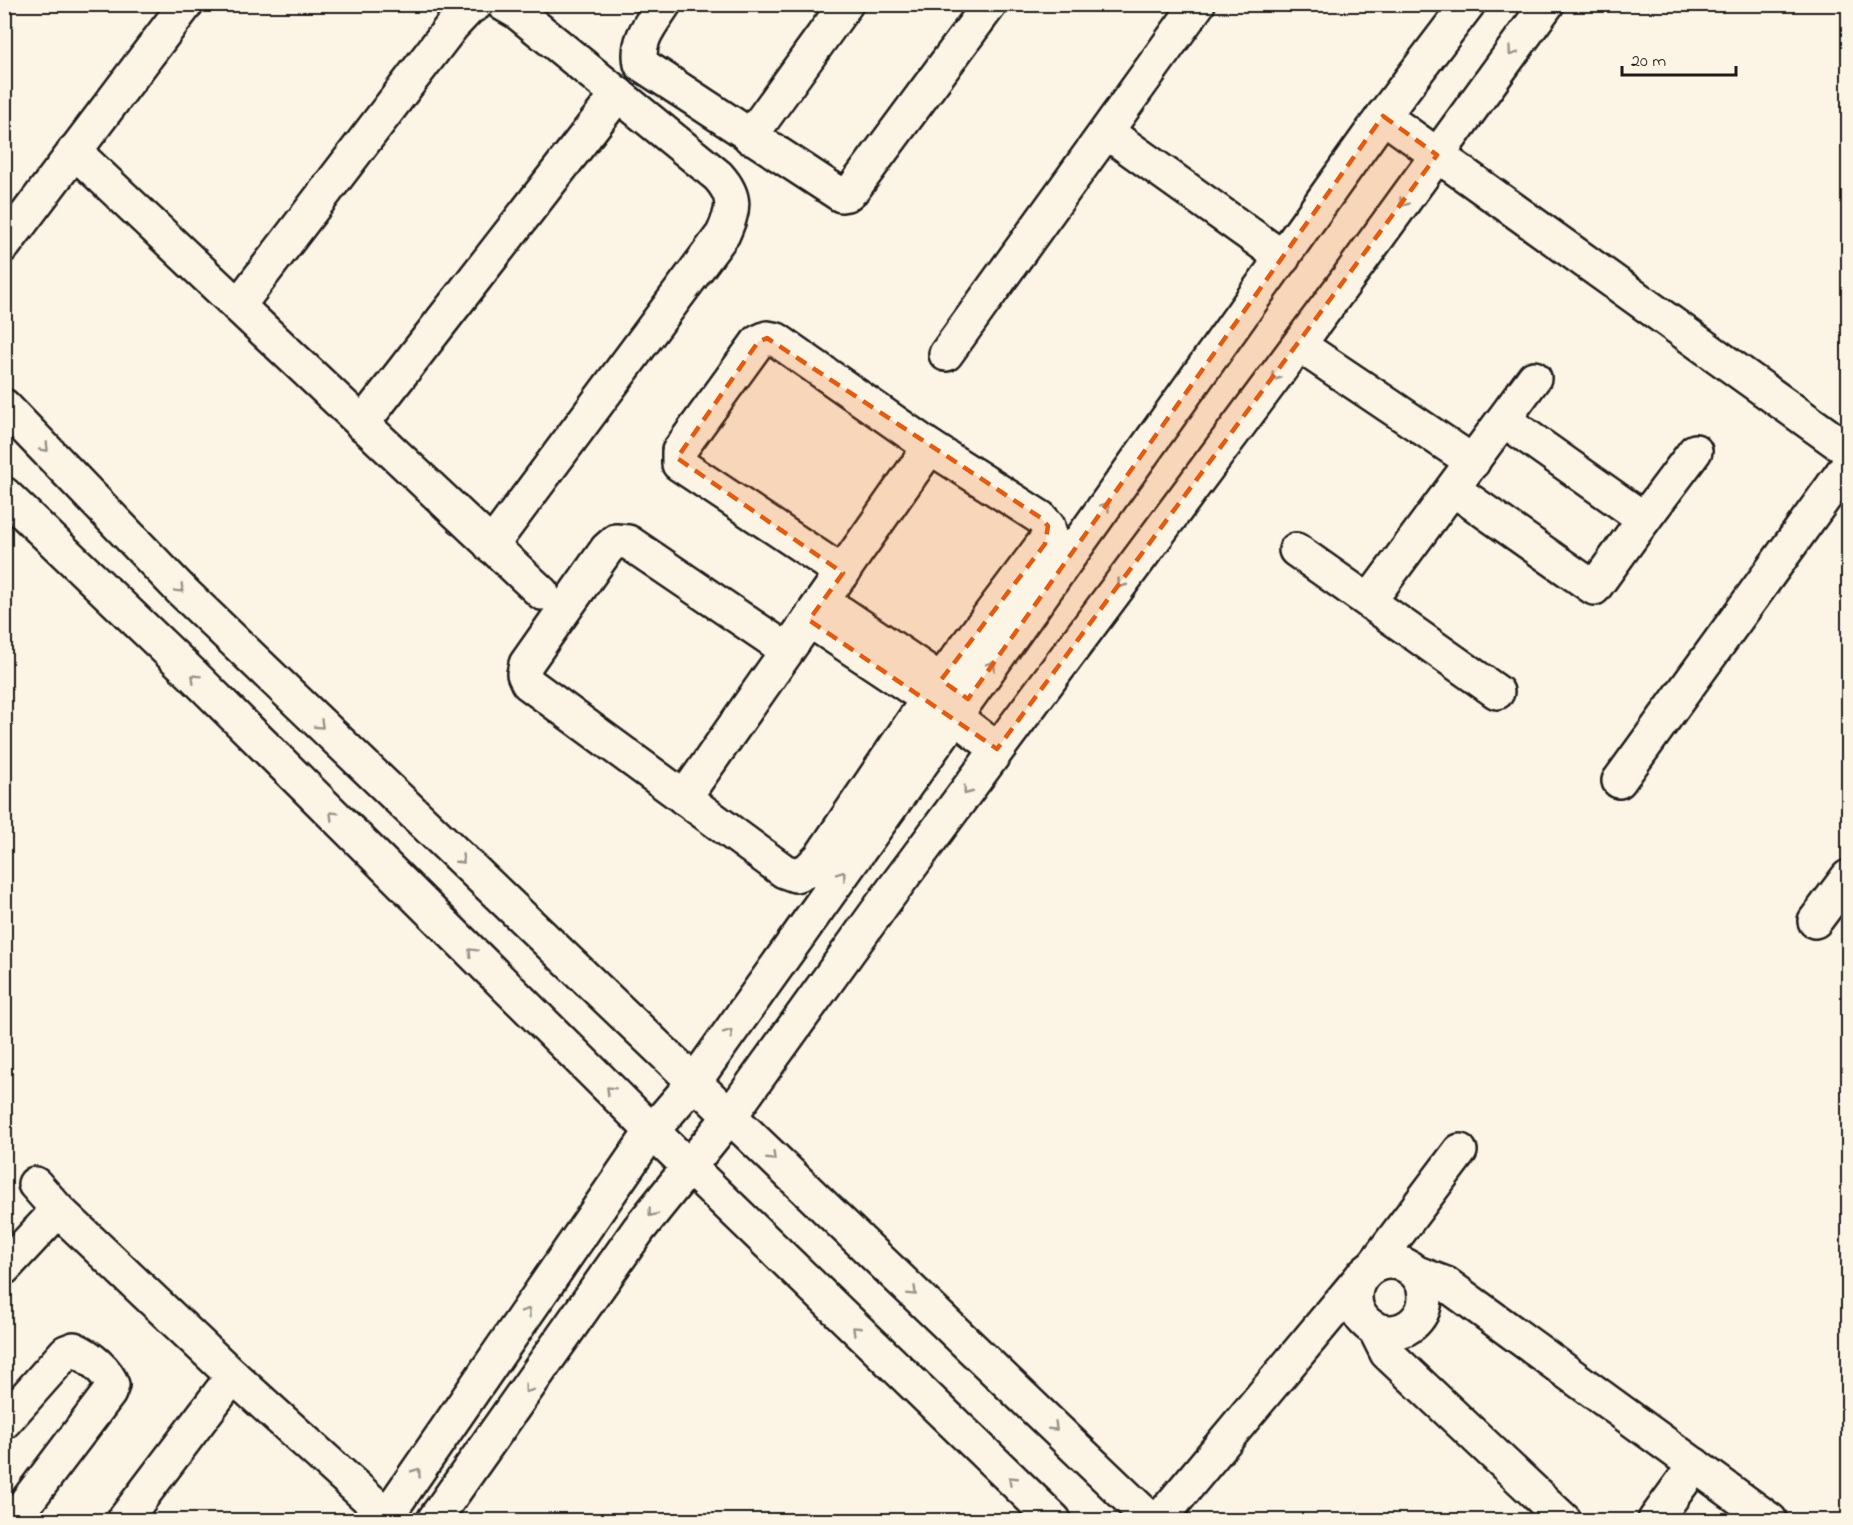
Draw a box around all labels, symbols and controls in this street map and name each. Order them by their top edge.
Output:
scale bar [1622,39,1736,77]
one-way arrow [1509,45,1520,56]
text: 20 m [1631,49,1666,75]
one-way arrow [1399,196,1410,207]
one-way arrow [1271,370,1282,381]
one-way arrow [38,442,49,452]
one-way arrow [1099,502,1110,513]
one-way arrow [1117,577,1128,588]
one-way arrow [172,582,183,593]
one-way arrow [985,661,996,672]
one-way arrow [192,674,203,685]
one-way arrow [313,718,324,729]
one-way arrow [963,784,974,795]
one-way arrow [330,811,340,822]
one-way arrow [454,853,464,864]
one-way arrow [835,870,846,881]
one-way arrow [468,949,479,960]
one-way arrow [722,1029,733,1040]
one-way arrow [606,1086,617,1096]
one-way arrow [766,1150,776,1161]
one-way arrow [648,1206,659,1217]
one-way arrow [906,1285,917,1296]
one-way arrow [520,1307,531,1318]
one-way arrow [853,1326,864,1337]
one-way arrow [524,1383,535,1394]
one-way arrow [1047,1420,1057,1431]
one-way arrow [410,1468,421,1479]
one-way arrow [1008,1476,1018,1487]

